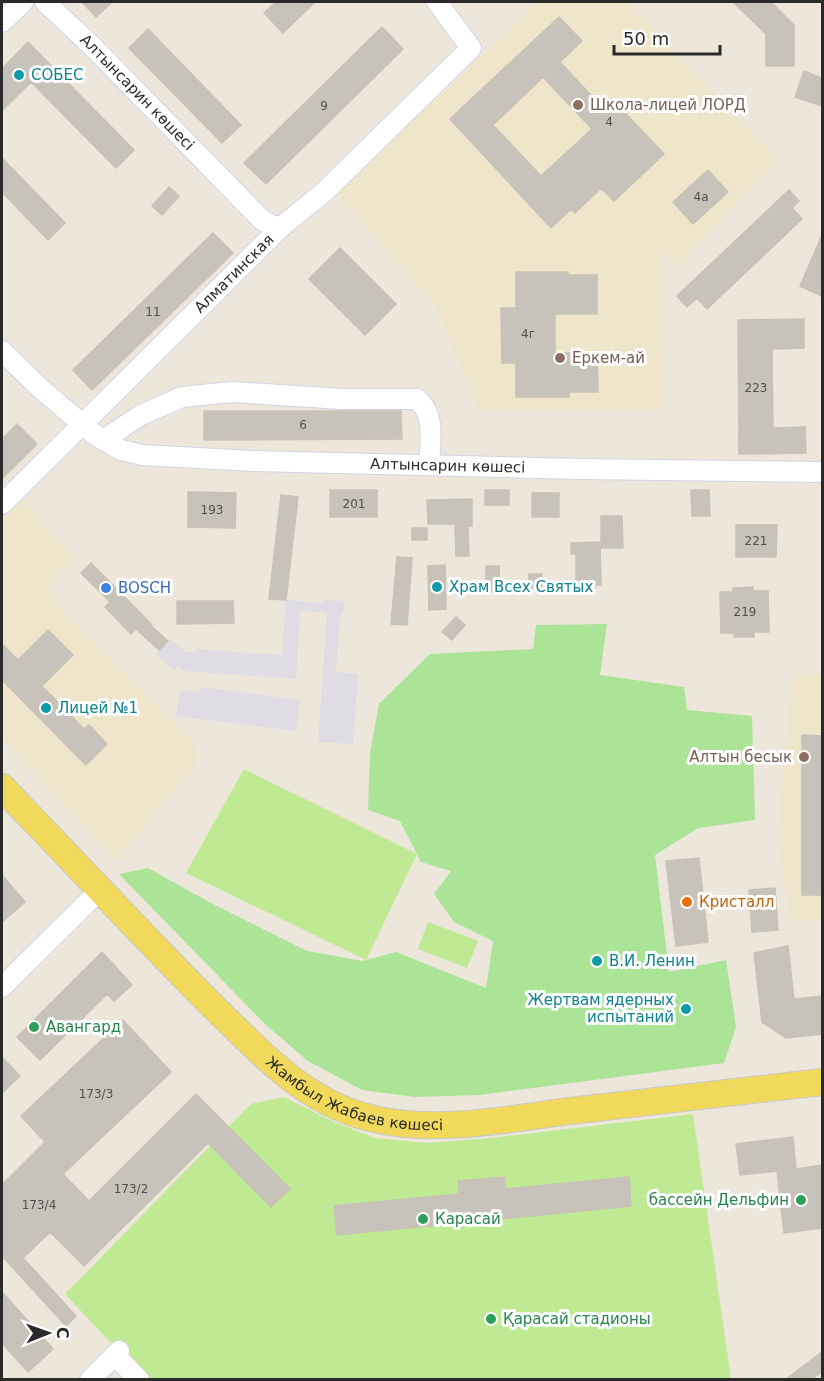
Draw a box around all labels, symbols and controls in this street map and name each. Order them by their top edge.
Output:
scale bar [614,18,720,56]
text: 50 m [623,28,669,49]
street label: Алтынсарин көшесі [76,31,198,154]
place label: СОБЕС [31,66,84,84]
marker: СОБЕС [12,68,26,82]
place label: Школа-лицей ЛОРД [590,96,746,114]
marker: Школа-лицей ЛОРД [571,98,585,112]
house number: 9 [320,99,328,113]
house number: 4 [605,115,613,129]
house number: 4а [694,190,709,204]
street label: Алматинская [191,230,277,317]
house number: 11 [145,305,161,319]
house number: 4г [521,327,535,341]
place label: Еркем-ай [572,349,645,367]
marker: Еркем-ай [553,351,567,365]
house number: 223 [745,381,767,395]
house number: 6 [299,418,307,432]
street label: Алтынсарин көшесі [370,455,526,477]
house number: 201 [343,497,365,511]
house number: 193 [201,503,223,517]
house number: 221 [745,534,767,548]
place label: Храм Всех Святых [449,578,593,596]
place label: BOSCH [118,579,171,597]
marker: Храм Всех Святых [430,580,444,594]
marker: BOSCH [99,581,113,595]
house number: 219 [734,605,756,619]
place label: Лицей №1 [58,699,138,717]
marker: Лицей №1 [39,701,53,715]
place label: Алтын бесык [689,748,792,766]
marker: Алтын бесык [797,750,811,764]
place label: Кристалл [699,893,774,911]
marker: Кристалл [680,895,694,909]
place label: В.И. Ленин [609,952,695,970]
marker: В.И. Ленин [590,954,604,968]
place label: Жертвам ядерных испытаний [528,991,674,1026]
marker: Жертвам ядерных испытаний [679,1002,693,1016]
place label: Авангард [46,1018,121,1036]
marker: Авангард [27,1020,41,1034]
street label: Жамбыл Жабаев көшесі [262,1053,443,1134]
house number: 173/3 [79,1087,113,1101]
house number: 173/2 [114,1182,148,1196]
place label: бассейн Дельфин [649,1191,789,1209]
marker: бассейн Дельфин [794,1193,808,1207]
house number: 173/4 [22,1198,56,1212]
place label: Карасай [435,1210,501,1228]
marker: Карасай [416,1212,430,1226]
north arrow [18,1303,78,1363]
place label: Қарасай стадионы [503,1310,651,1328]
marker: Қарасай стадионы [484,1312,498,1326]
text: С [53,1327,72,1339]

